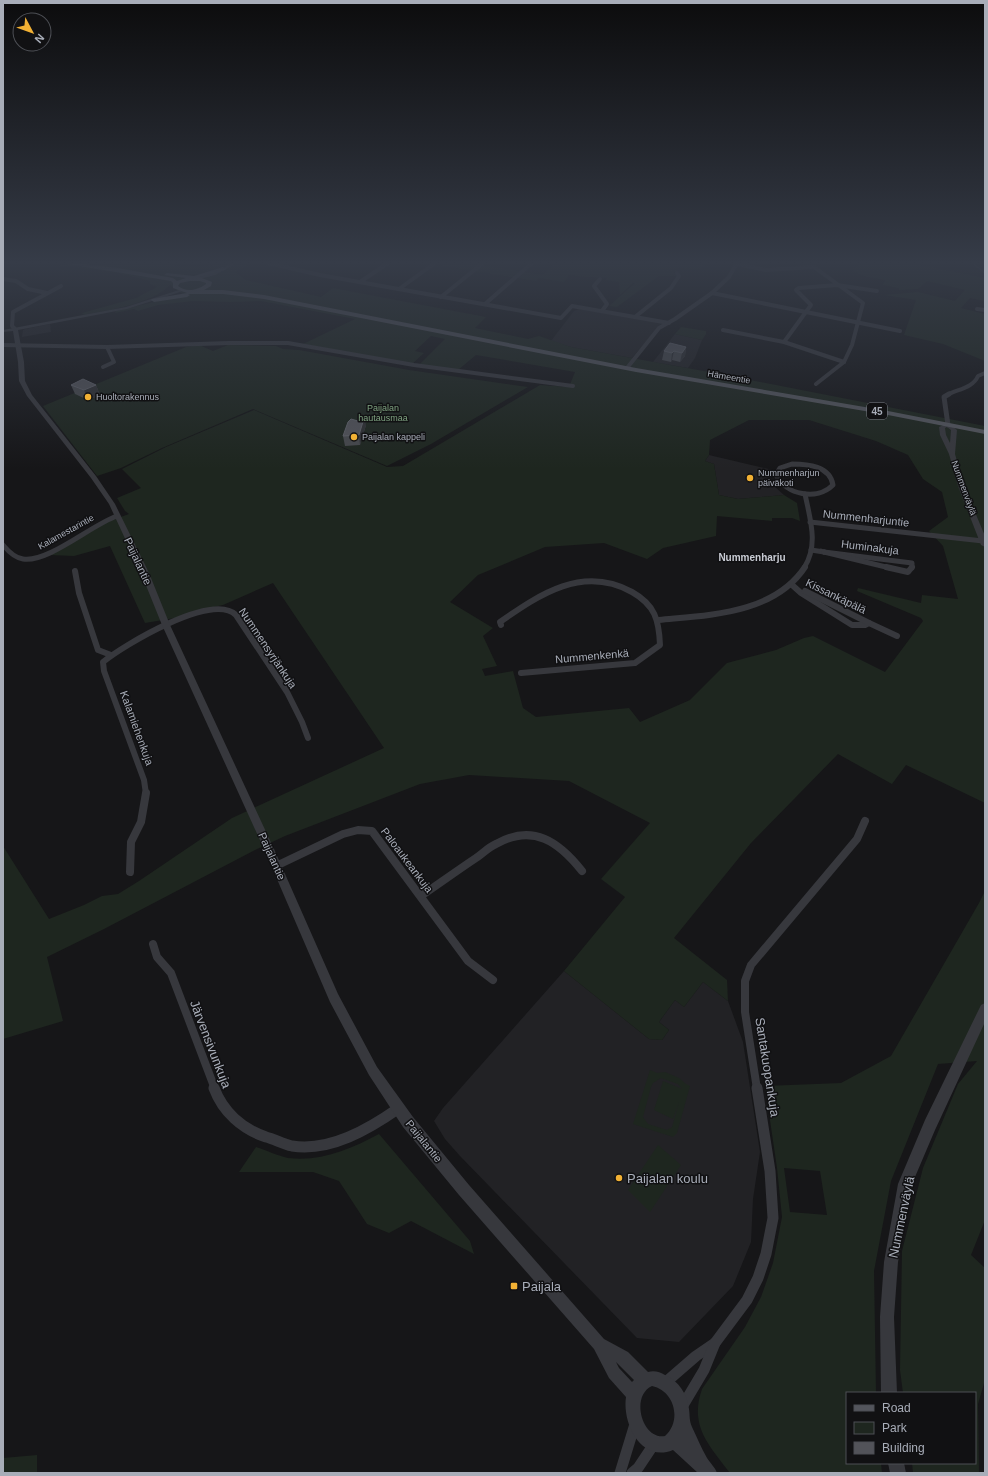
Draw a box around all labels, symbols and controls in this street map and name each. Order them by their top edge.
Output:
north arrow [12,12,52,52]
text: N [32,32,47,46]
street label: Hämeentie [707,368,751,386]
marker: Huoltorakennus [83,392,93,402]
place label: Huoltorakennus [96,392,160,402]
park label: Paijalan hautausmaa [358,403,408,423]
road number: 45 [867,403,887,419]
marker: Paijalan kappeli [349,432,359,442]
place label: Paijalan kappeli [362,432,425,442]
street label: Nummenväylä [949,459,979,517]
place label: Nummenharjun päiväkoti [758,468,820,488]
marker: Nummenharjun päiväkoti [745,473,755,483]
street label: Nummenharjuntie [822,507,910,529]
street label: Kalamestarintie [36,513,96,551]
street label: Paijalantie [122,535,154,587]
street label: Huminakuja [840,538,900,557]
district label: Nummenharju [718,552,786,563]
street label: Kissankäpälä [804,576,869,616]
street label: Nummensyrjänkuja [237,606,300,691]
street label: Nummenkenkä [555,647,630,665]
street label: Kalamiehenkuja [118,689,156,768]
street label: Paloaukeankuja [379,825,436,896]
street label: Paijalantie [256,830,288,882]
street label: Järvensivunkuja [187,998,235,1091]
street label: Santakuopankuja [752,1016,783,1119]
street label: Paijalantie [403,1117,445,1165]
place label: Paijalan koulu [627,1171,708,1186]
marker: Paijalan koulu [614,1173,624,1183]
street label: Nummenväylä [886,1174,918,1259]
place label: Paijala [522,1279,562,1294]
marker: Paijala [509,1281,519,1291]
legend [846,1392,976,1464]
text: Road [882,1401,911,1415]
text: Park [882,1421,908,1435]
text: Building [882,1441,925,1455]

